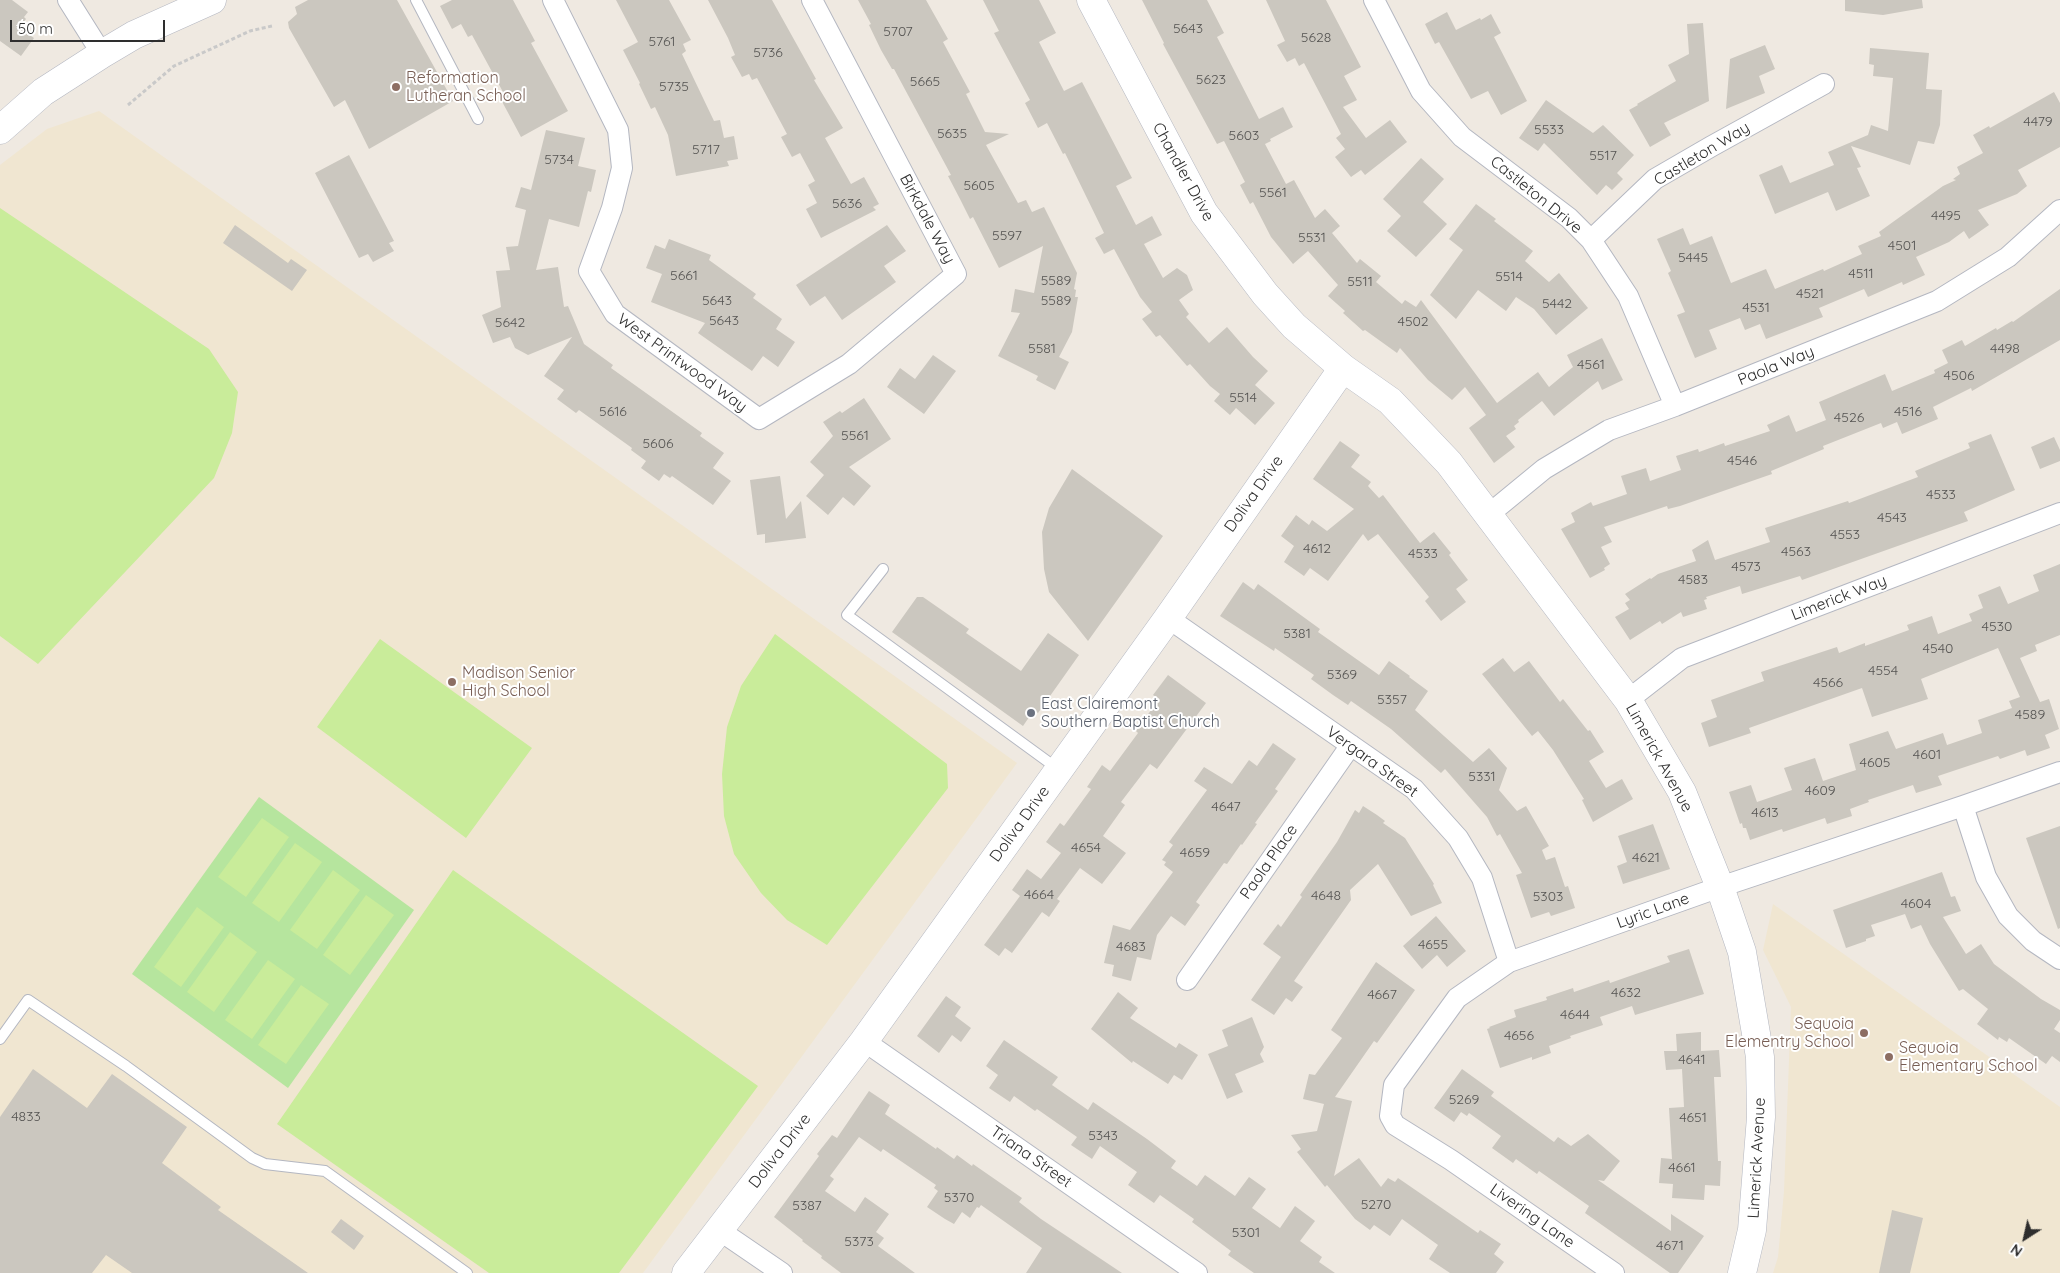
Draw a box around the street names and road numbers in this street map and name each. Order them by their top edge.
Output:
street label: Castleton Way [1651,118,1753,190]
street label: Chandler Drive [1148,119,1218,225]
street label: Castleton Drive [1486,152,1586,238]
street label: Birkdale Way [895,171,959,267]
street label: West Printwood Way [613,310,751,416]
street label: Paola Way [1735,342,1817,390]
street label: Doliva Drive [1220,452,1288,536]
street label: Limerick Way [1789,571,1889,625]
street label: Limerick Avenue [1621,700,1697,816]
street label: Vergara Street [1322,722,1422,802]
street label: Doliva Drive [986,782,1054,866]
street label: Paola Place [1236,821,1302,903]
street label: Lyric Lane [1614,889,1692,933]
street label: Limerick Avenue [1744,1097,1770,1219]
street label: Doliva Drive [745,1110,815,1192]
street label: Triana Street [987,1122,1075,1192]
street label: Livering Lane [1486,1180,1578,1252]

